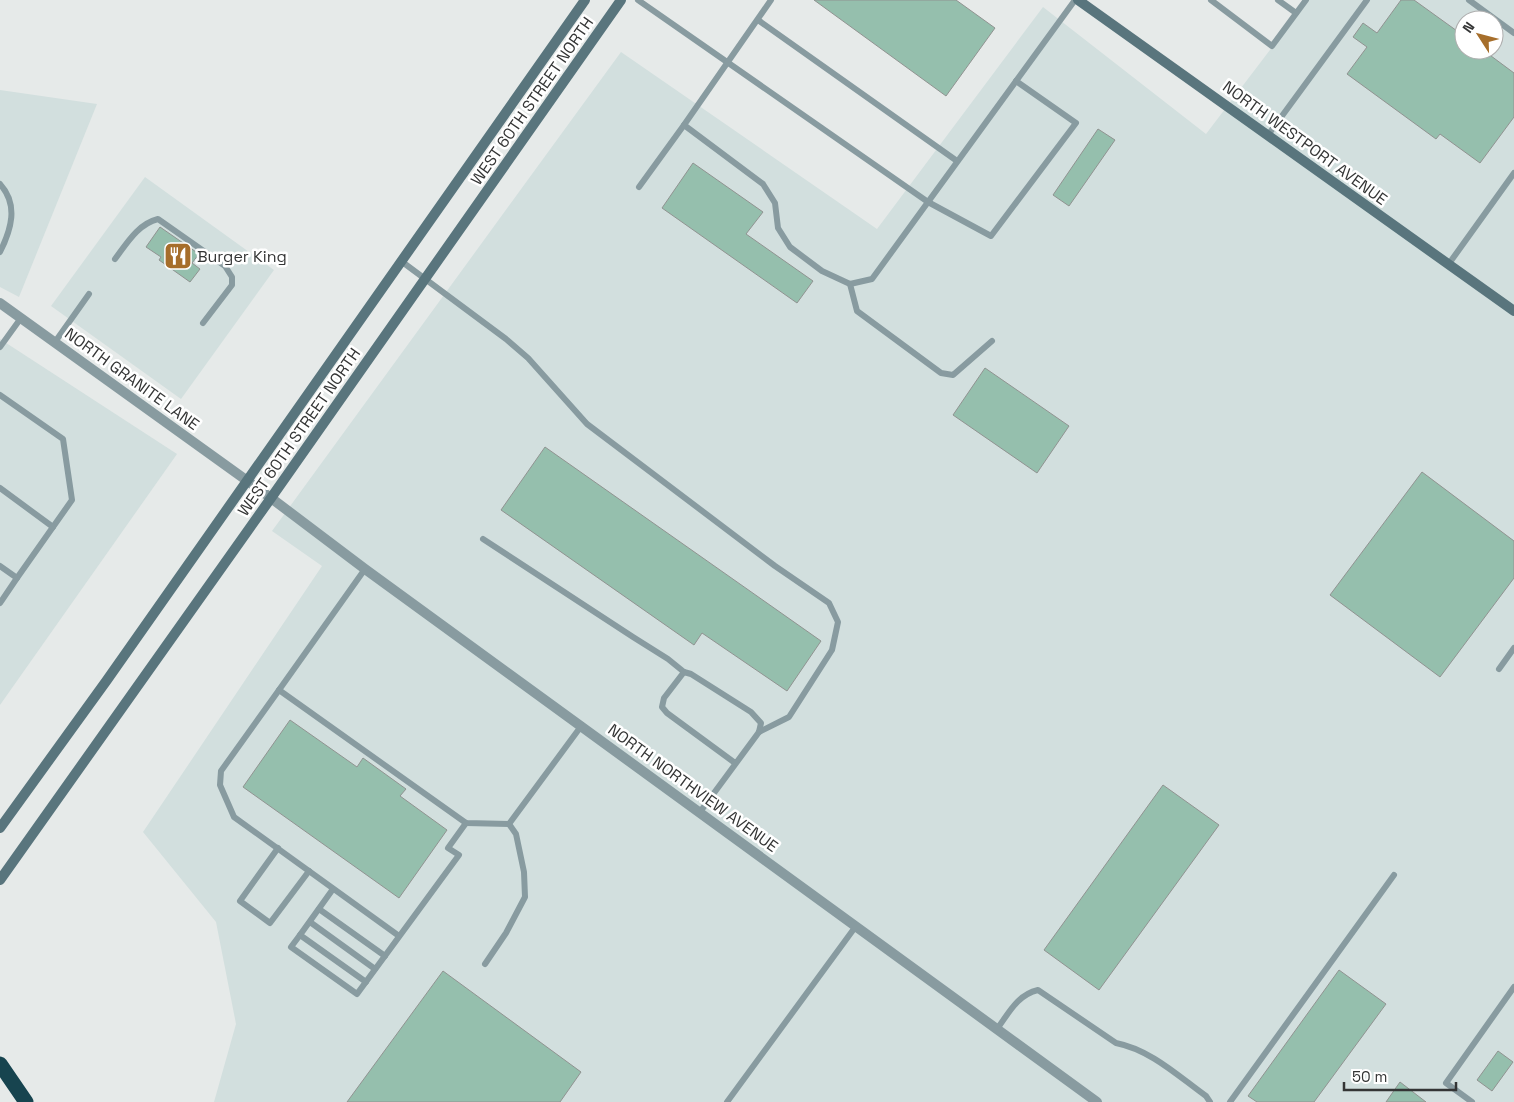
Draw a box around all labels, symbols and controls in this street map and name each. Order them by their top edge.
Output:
north arrow [1454,10,1504,60]
street label: WEST 60TH STREET NORTH [466,13,598,189]
text: N [1458,18,1479,36]
street label: NORTH WESTPORT AVENUE [1219,76,1391,210]
restaurant icon: Burger King [163,241,193,271]
place label: Burger King [197,246,287,267]
street label: NORTH GRANITE LANE [60,323,204,435]
street label: WEST 60TH STREET NORTH [233,344,365,520]
street label: NORTH NORTHVIEW AVENUE [604,719,782,857]
scale bar [1344,1060,1456,1092]
text: 50 m [1352,1067,1387,1086]

